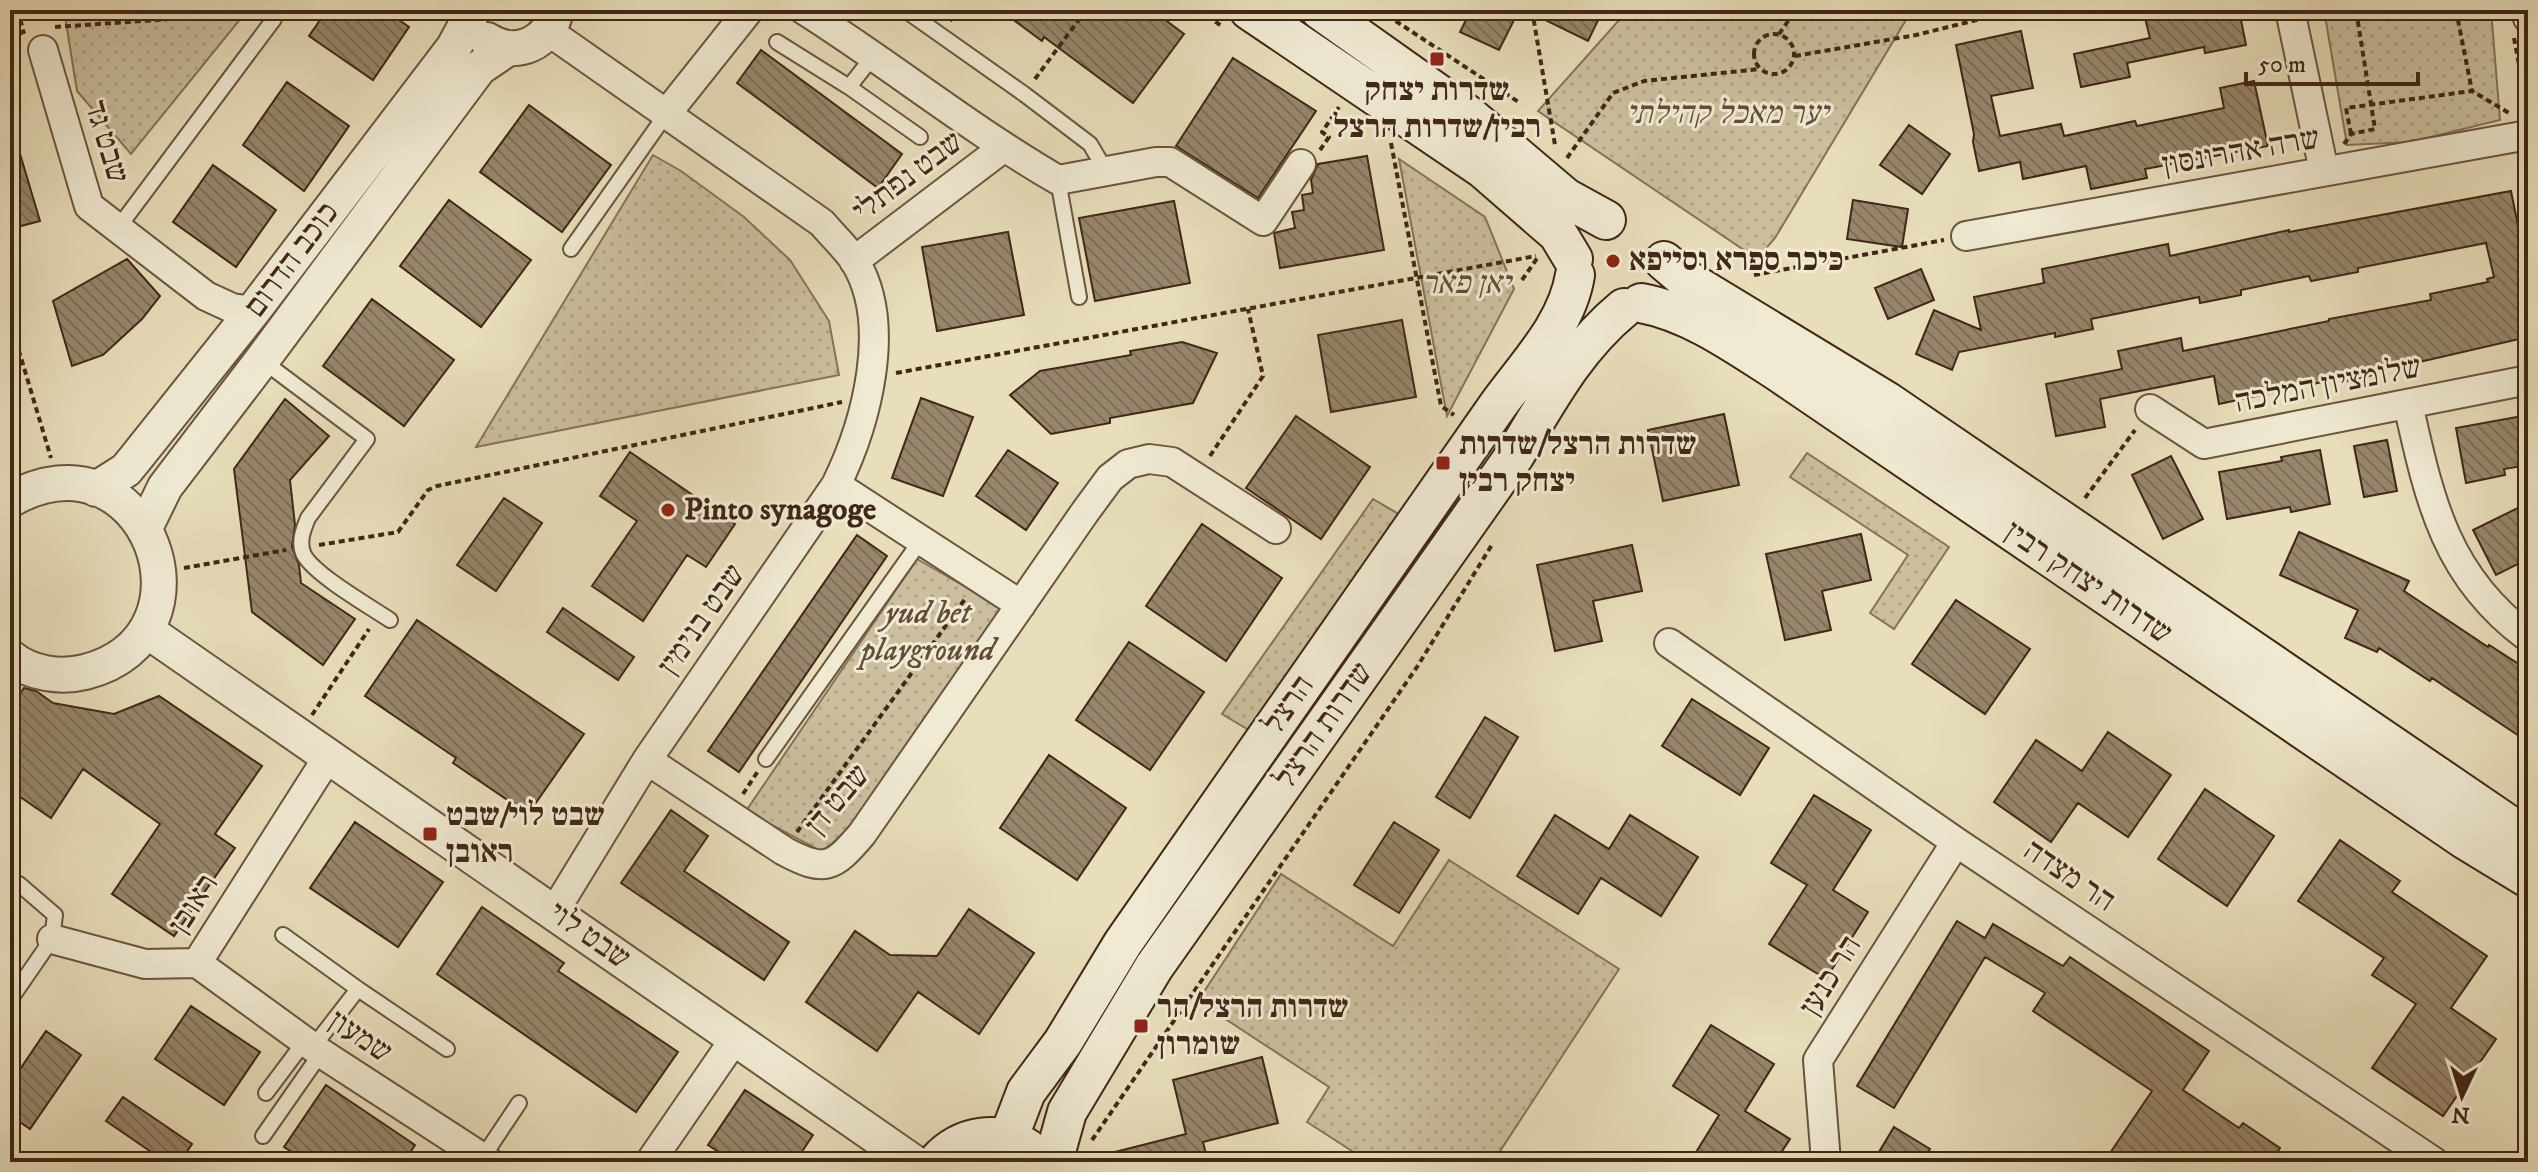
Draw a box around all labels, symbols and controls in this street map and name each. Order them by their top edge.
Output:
scale bar [2246,36,2418,86]
marker: שדרות יצחק רבין/שדרות הרצל [1428,50,1446,68]
text: 50 m [2258,50,2306,80]
place label: שדרות יצחק רבין/שדרות הרצל [1333,71,1541,148]
park label: יער מאכל קהילתי [1626,94,1831,134]
street label: שבט גד [75,96,137,188]
street label: שרה אהרונסון [2159,118,2323,186]
street label: שבט נפתלי [845,122,971,232]
street label: כוכב הדרום [236,194,348,326]
place label: כיכר ספרא וסייפא [1629,241,1843,281]
marker: כיכר ספרא וסייפא [1604,252,1622,270]
park label: יאן פאר [1422,264,1513,304]
street label: שלומציון המלכה [2231,347,2425,423]
place label: שדרות הרצל/שדרות יצחק רבין [1459,425,1696,502]
marker: שדרות הרצל/שדרות יצחק רבין [1434,454,1452,472]
place label: Pinto synagoge [684,490,876,530]
marker: Pinto synagoge [659,501,677,519]
street label: שדרות יצחק רבין [1997,512,2179,654]
street label: שבט בנימין [649,556,755,684]
park label: yud bet playground [855,594,999,671]
street label: שדרות הרצל [1266,655,1382,797]
street label: הרצל [1255,668,1323,742]
street label: שבט דן [797,756,879,844]
place label: שבט לוי/שבט ראובן [446,796,605,873]
marker: שבט לוי/שבט ראובן [421,825,439,843]
street label: הר מצדה [2015,831,2123,921]
street label: ראובן [160,866,228,942]
street label: שבט לוי [540,893,638,979]
street label: הר כנען [1791,928,1871,1024]
place label: שדרות הרצל/הר שומרון [1157,988,1349,1065]
street label: שמעון [321,1001,399,1073]
marker: שדרות הרצל/הר שומרון [1132,1017,1150,1035]
north arrow [2422,1056,2502,1136]
text: N [2451,1100,2471,1129]

